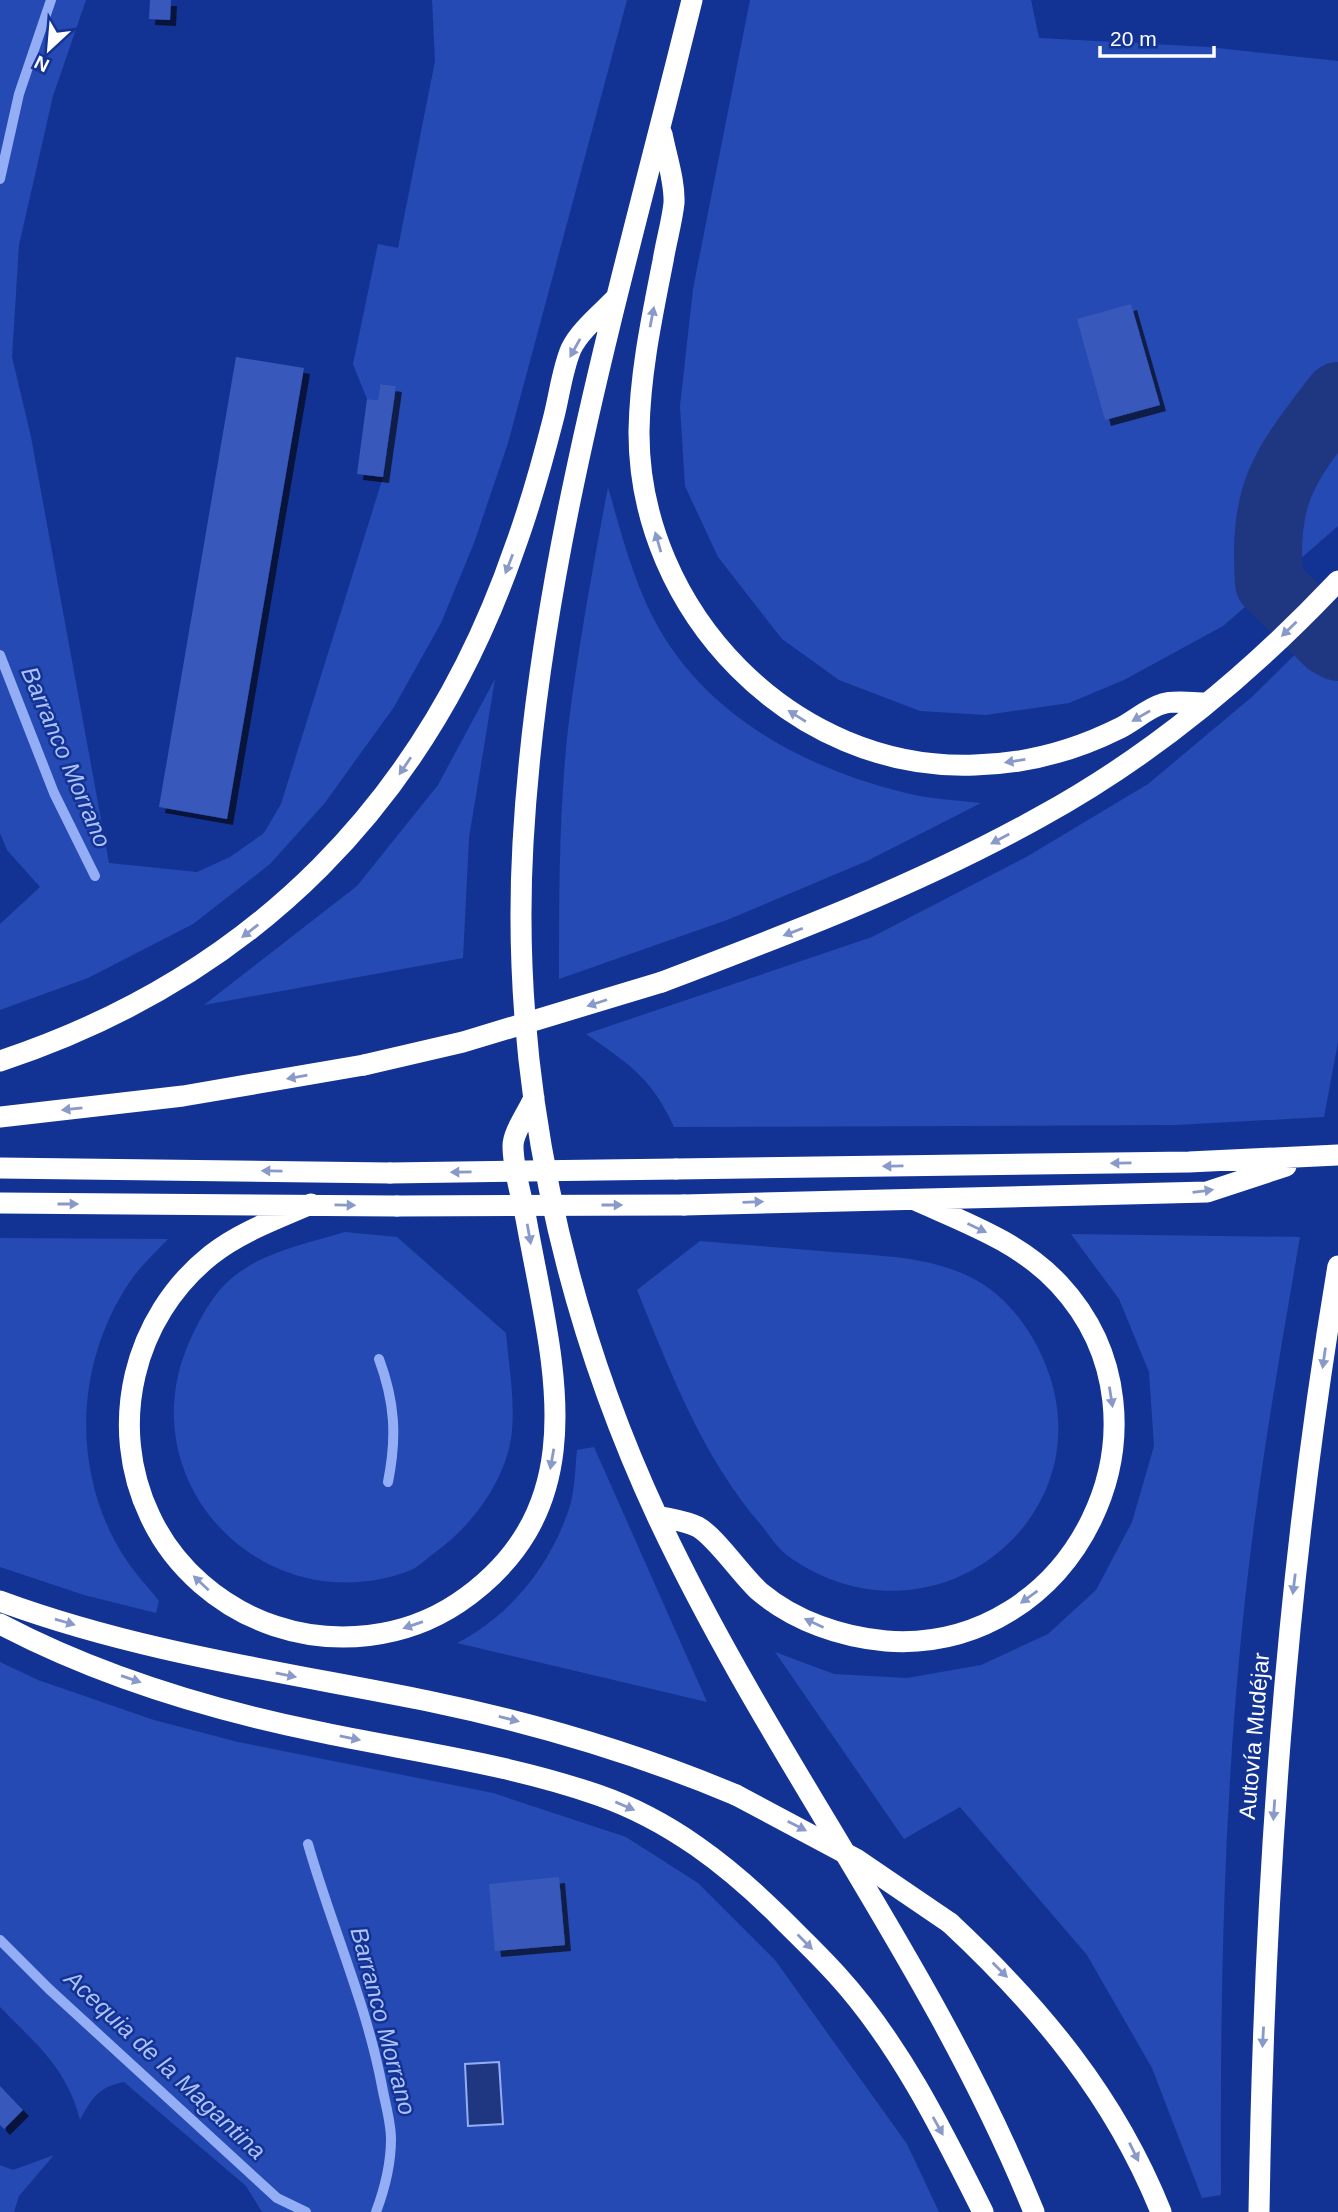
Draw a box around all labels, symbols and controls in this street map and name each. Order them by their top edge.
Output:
north arrow [14,14,84,84]
scale bar [1100,14,1214,58]
text: 20 m [1110,27,1157,50]
text: N [31,51,53,76]
one-way arrow [647,306,658,328]
one-way arrow [569,338,581,357]
one-way arrow [652,531,662,552]
one-way arrow [503,554,514,575]
one-way arrow [1281,621,1298,637]
water label: Barranco Morrano [16,663,117,851]
one-way arrow [788,709,807,722]
one-way arrow [1132,710,1151,722]
one-way arrow [1004,756,1026,767]
one-way arrow [398,757,412,775]
one-way arrow [990,833,1010,844]
one-way arrow [241,923,259,938]
one-way arrow [782,927,803,938]
one-way arrow [587,998,608,1009]
one-way arrow [286,1072,308,1083]
one-way arrow [61,1104,83,1115]
one-way arrow [1109,1157,1131,1169]
one-way arrow [882,1160,904,1172]
one-way arrow [261,1165,283,1177]
one-way arrow [450,1166,472,1178]
one-way arrow [1192,1185,1214,1196]
one-way arrow [742,1197,764,1208]
one-way arrow [57,1198,79,1210]
one-way arrow [334,1199,356,1211]
one-way arrow [602,1199,624,1211]
one-way arrow [967,1222,987,1234]
one-way arrow [524,1223,535,1245]
one-way arrow [1318,1347,1329,1369]
one-way arrow [1106,1386,1117,1408]
one-way arrow [547,1448,558,1470]
one-way arrow [1289,1573,1300,1595]
one-way arrow [192,1575,210,1591]
one-way arrow [1020,1590,1038,1604]
one-way arrow [55,1617,76,1627]
one-way arrow [804,1617,824,1629]
one-way arrow [403,1620,424,1631]
street label: Autovía Mudéjar [1234,1651,1274,1821]
one-way arrow [275,1670,297,1681]
one-way arrow [120,1674,141,1685]
one-way arrow [498,1714,520,1725]
one-way arrow [339,1733,361,1744]
one-way arrow [1268,1799,1279,1821]
one-way arrow [615,1800,635,1812]
one-way arrow [787,1821,807,1832]
water label: Barranco Morrano [345,1924,422,2118]
one-way arrow [797,1934,814,1951]
one-way arrow [991,1961,1007,1978]
water label: Acequia de la Magantina [58,1963,271,2165]
one-way arrow [1257,2027,1268,2049]
one-way arrow [932,2116,944,2136]
one-way arrow [1129,2142,1140,2162]

